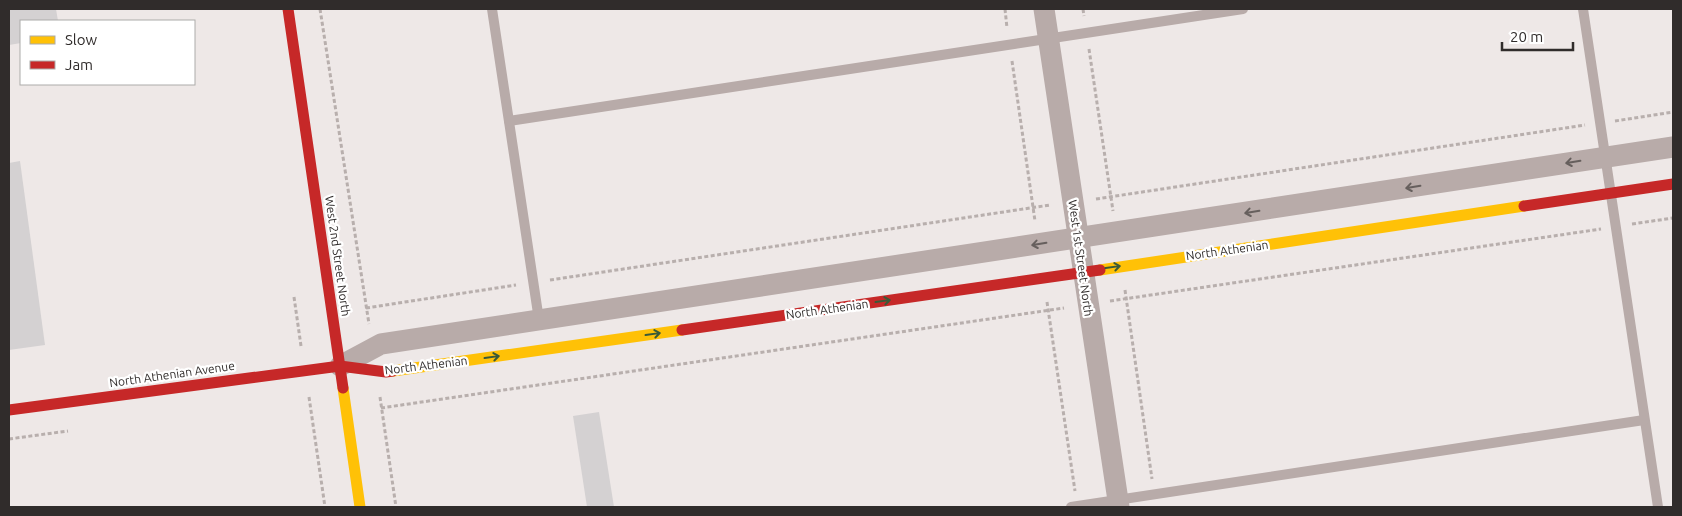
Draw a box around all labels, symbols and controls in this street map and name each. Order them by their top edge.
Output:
legend [20,20,195,85]
scale bar [1502,20,1573,52]
text: 20 m [1510,28,1543,45]
text: Slow [65,31,98,48]
text: Jam [65,56,93,73]
one-way arrow [1566,158,1582,168]
one-way arrow [1405,182,1421,192]
street label: West 2nd Street North [323,195,353,317]
street label: West 1st Street North [1066,199,1096,317]
one-way arrow [1244,207,1260,217]
street label: North Athenian [1185,238,1269,262]
one-way arrow [1032,240,1048,250]
one-way arrow [1105,262,1121,272]
one-way arrow [874,295,890,305]
street label: North Athenian [785,297,869,321]
one-way arrow [644,328,660,338]
one-way arrow [483,352,499,362]
street label: North Athenian [384,353,468,377]
street label: North Athenian Avenue [108,359,236,389]

